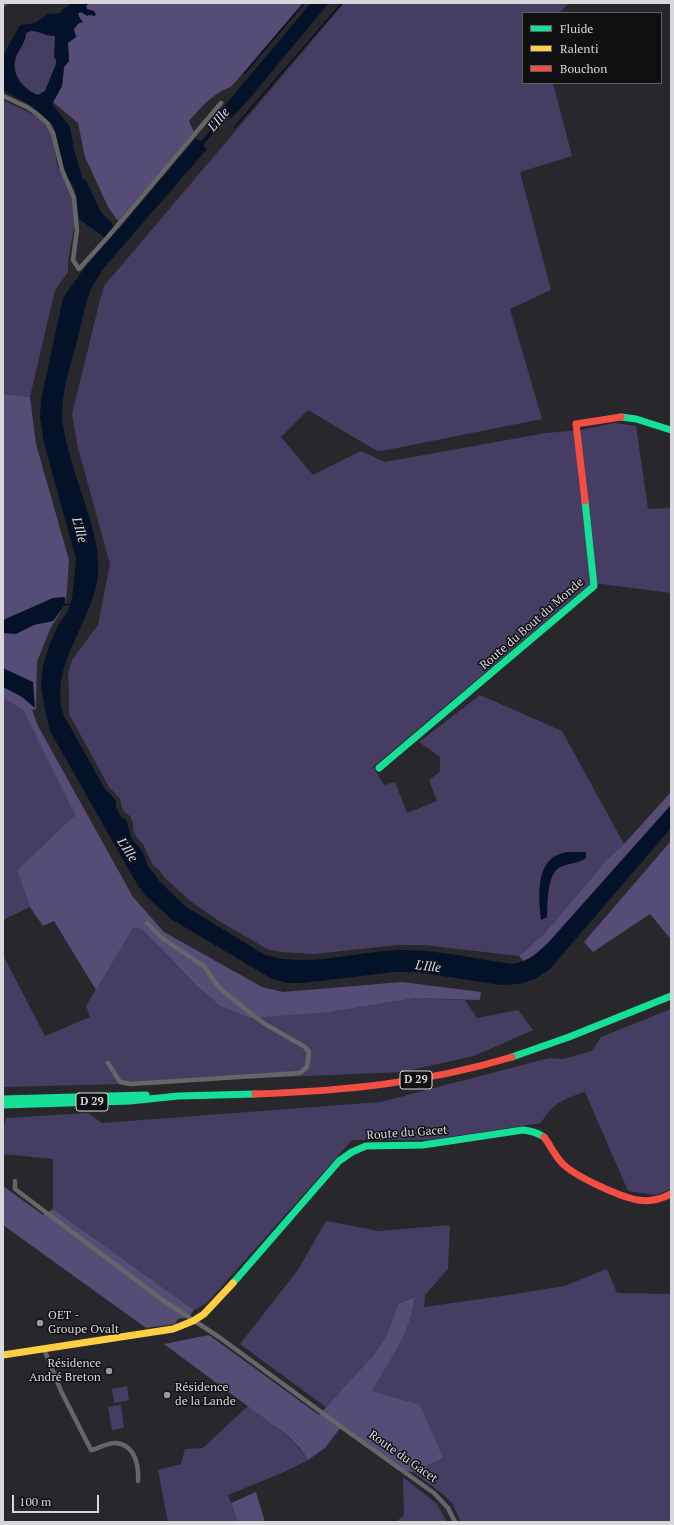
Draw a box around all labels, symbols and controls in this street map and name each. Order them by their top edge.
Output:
legend [522,12,662,84]
text: Fluide [560,21,593,36]
text: Ralenti [560,41,599,56]
text: Bouchon [560,61,607,76]
water label: L'Ille [205,105,233,135]
water label: L'Ille [68,515,90,545]
street label: Route du Bout du Monde [477,575,587,673]
water label: L'Ille [113,835,141,865]
water label: L'Ille [414,958,442,976]
road number: D 29 [400,1071,432,1089]
road number: D 29 [76,1093,108,1111]
street label: Route du Gacet [366,1123,448,1143]
place label: OET - Groupe Ovalt [48,1309,119,1337]
marker: OET - Groupe Ovalt [35,1318,45,1328]
place label: Résidence André Breton [29,1357,101,1385]
marker: Résidence André Breton [104,1366,114,1376]
place label: Résidence de la Lande [175,1381,236,1409]
marker: Résidence de la Lande [162,1390,172,1400]
street label: Route du Gacet [366,1428,440,1486]
scale bar [14,1487,101,1513]
text: 100 m [19,1494,51,1509]

